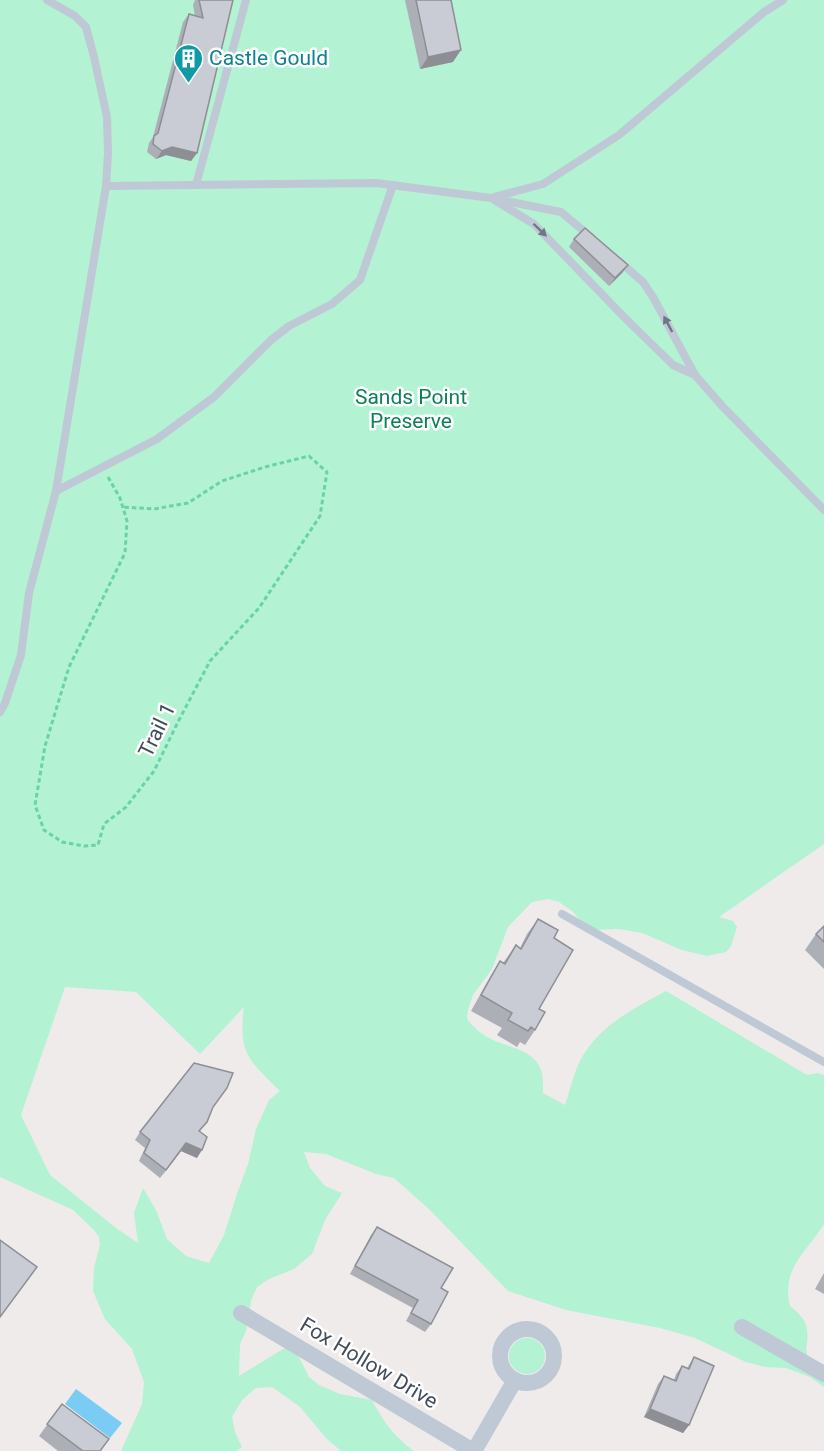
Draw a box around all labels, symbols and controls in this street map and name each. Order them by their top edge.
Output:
building icon: Castle Gould [172,42,204,84]
place label: Castle Gould [209,46,328,70]
one-way arrow [532,223,546,237]
one-way arrow [663,315,673,332]
park label: Sands Point Preserve [355,385,467,433]
street label: Trail 1 [134,699,180,761]
street label: Fox Hollow Drive [296,1313,442,1413]

